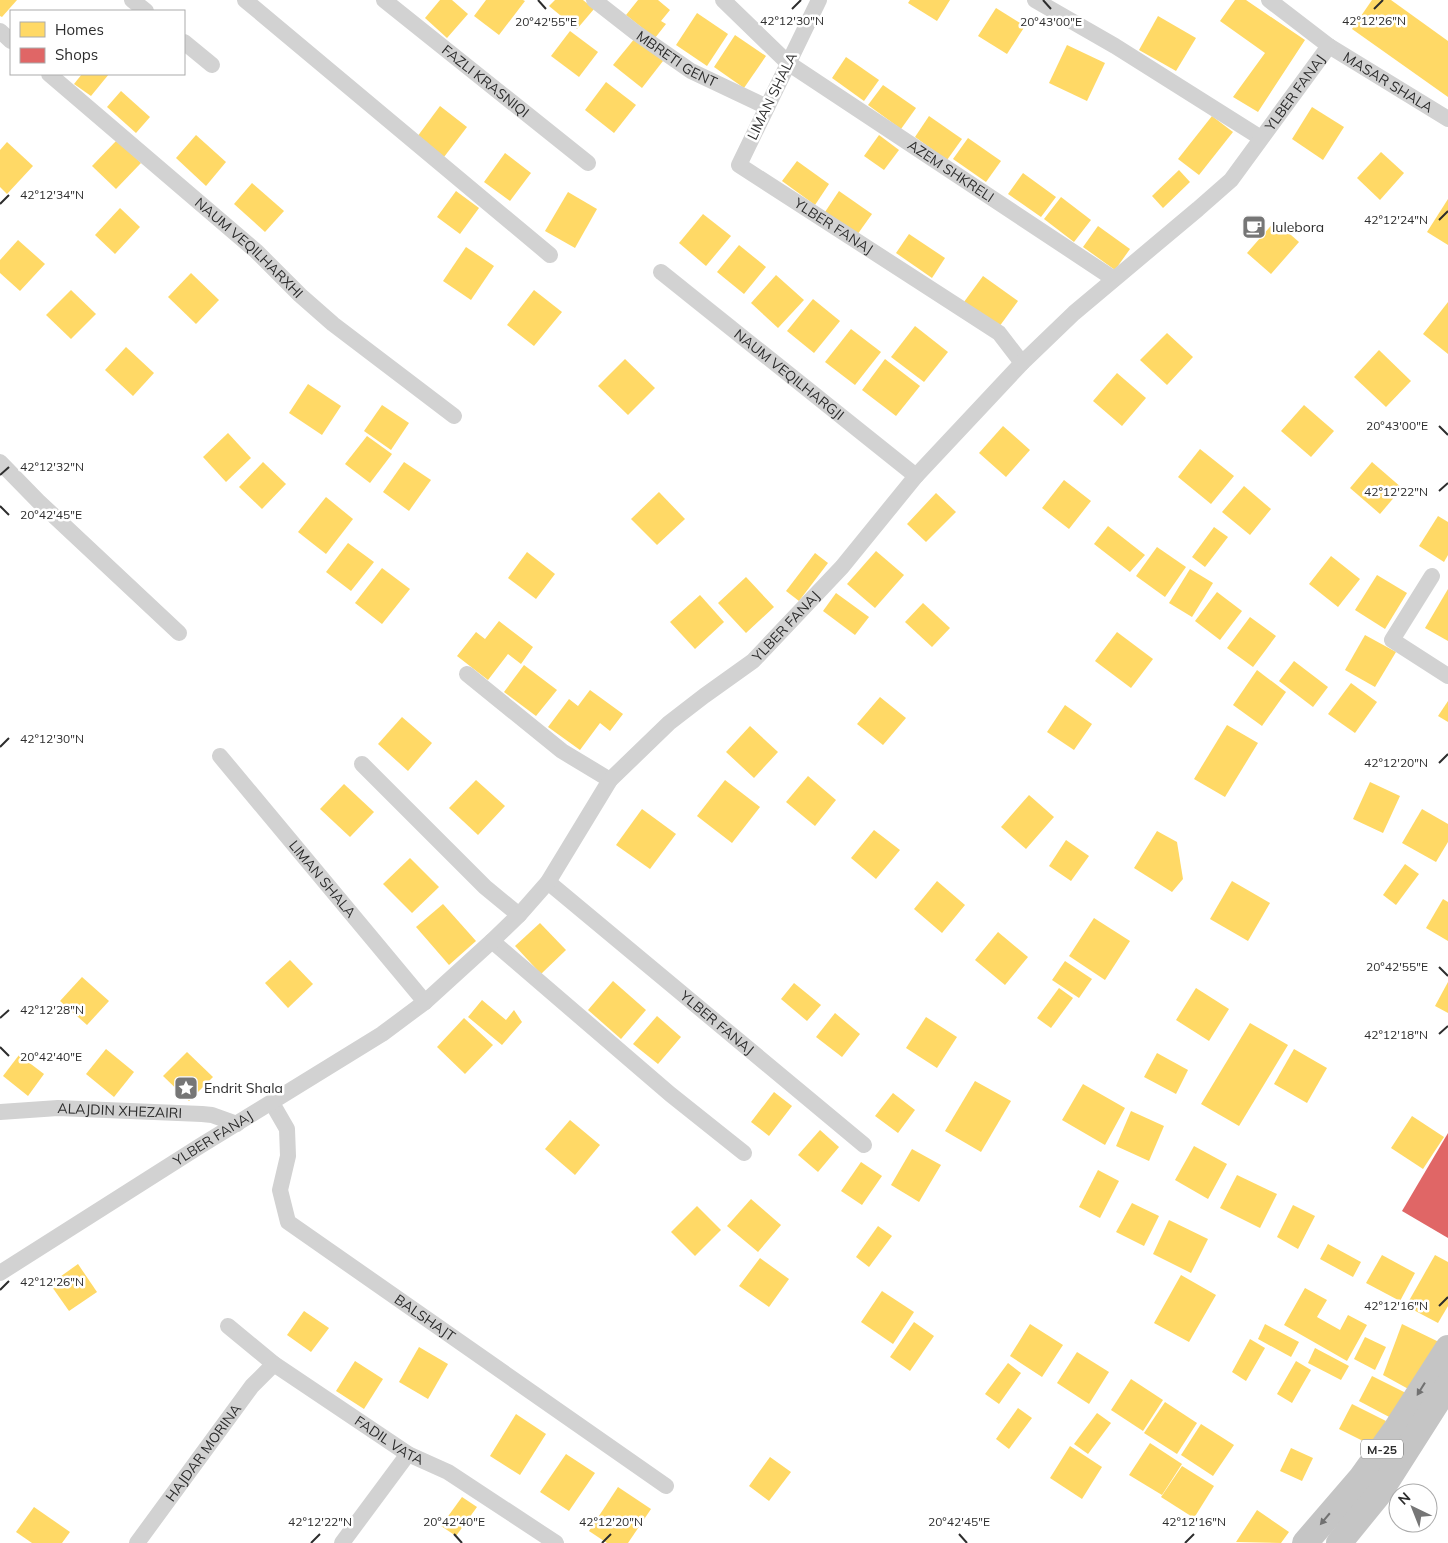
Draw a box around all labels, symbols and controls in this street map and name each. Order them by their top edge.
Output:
legend [10,10,185,75]
text: 42°12'30"N [760,13,824,28]
text: 42°12'26"N [1342,13,1406,28]
text: 20°42'55"E [515,14,577,29]
text: 20°43'00"E [1020,14,1082,29]
text: Homes [55,20,104,39]
street label: MBRETI GENT [633,27,721,91]
street label: FAZLI KRASNIQI [438,41,533,121]
text: Shops [55,45,98,64]
street label: MASAR SHALA [1340,48,1437,117]
street label: LIMAN SHALA [743,49,801,143]
street label: YLBER FANAJ [1260,51,1329,135]
street label: AZEM SHKRELI [904,136,998,206]
text: 42°12'34"N [20,187,84,202]
street label: YLBER FANAJ [790,193,876,258]
street label: NAUM VEQILHARXHI [191,194,307,302]
text: 42°12'24"N [1364,212,1428,227]
cafe icon: lulebora [1241,214,1267,240]
place label: lulebora [1272,218,1324,236]
street label: NAUM VEQILHARGJI [730,325,848,424]
text: 20°43'00"E [1366,418,1428,433]
text: 42°12'32"N [20,459,84,474]
text: 42°12'22"N [1364,484,1428,499]
text: 20°42'45"E [20,507,82,522]
street label: YLBER FANAJ [748,587,824,666]
text: 42°12'30"N [20,731,84,746]
text: 42°12'20"N [1364,755,1428,770]
street label: LIMAN SHALA [285,837,360,922]
text: 20°42'55"E [1366,959,1428,974]
street label: YLBER FANAJ [676,986,758,1059]
text: 42°12'28"N [20,1002,84,1017]
text: 42°12'18"N [1364,1027,1428,1042]
text: 20°42'40"E [20,1049,82,1064]
place icon: Endrit Shala [173,1075,199,1101]
place label: Endrit Shala [204,1079,283,1097]
street label: ALAJDIN XHEZAIRI [57,1099,182,1122]
street label: YLBER FANAJ [169,1107,256,1170]
text: 42°12'26"N [20,1274,84,1289]
street label: BALSHAJT [391,1290,459,1345]
text: 42°12'16"N [1364,1298,1428,1313]
one-way arrow [1417,1382,1426,1395]
street label: HAJDAR MORINA [161,1400,245,1505]
street label: FADIL VATA [351,1412,427,1469]
road number: M-25 [1361,1440,1403,1458]
north arrow [1388,1483,1438,1533]
text: N [1394,1488,1414,1509]
one-way arrow [1320,1513,1331,1526]
text: 42°12'22"N [288,1514,352,1529]
text: 20°42'40"E [423,1514,485,1529]
text: 42°12'20"N [579,1514,643,1529]
text: 20°42'45"E [928,1514,990,1529]
text: 42°12'16"N [1162,1514,1226,1529]

